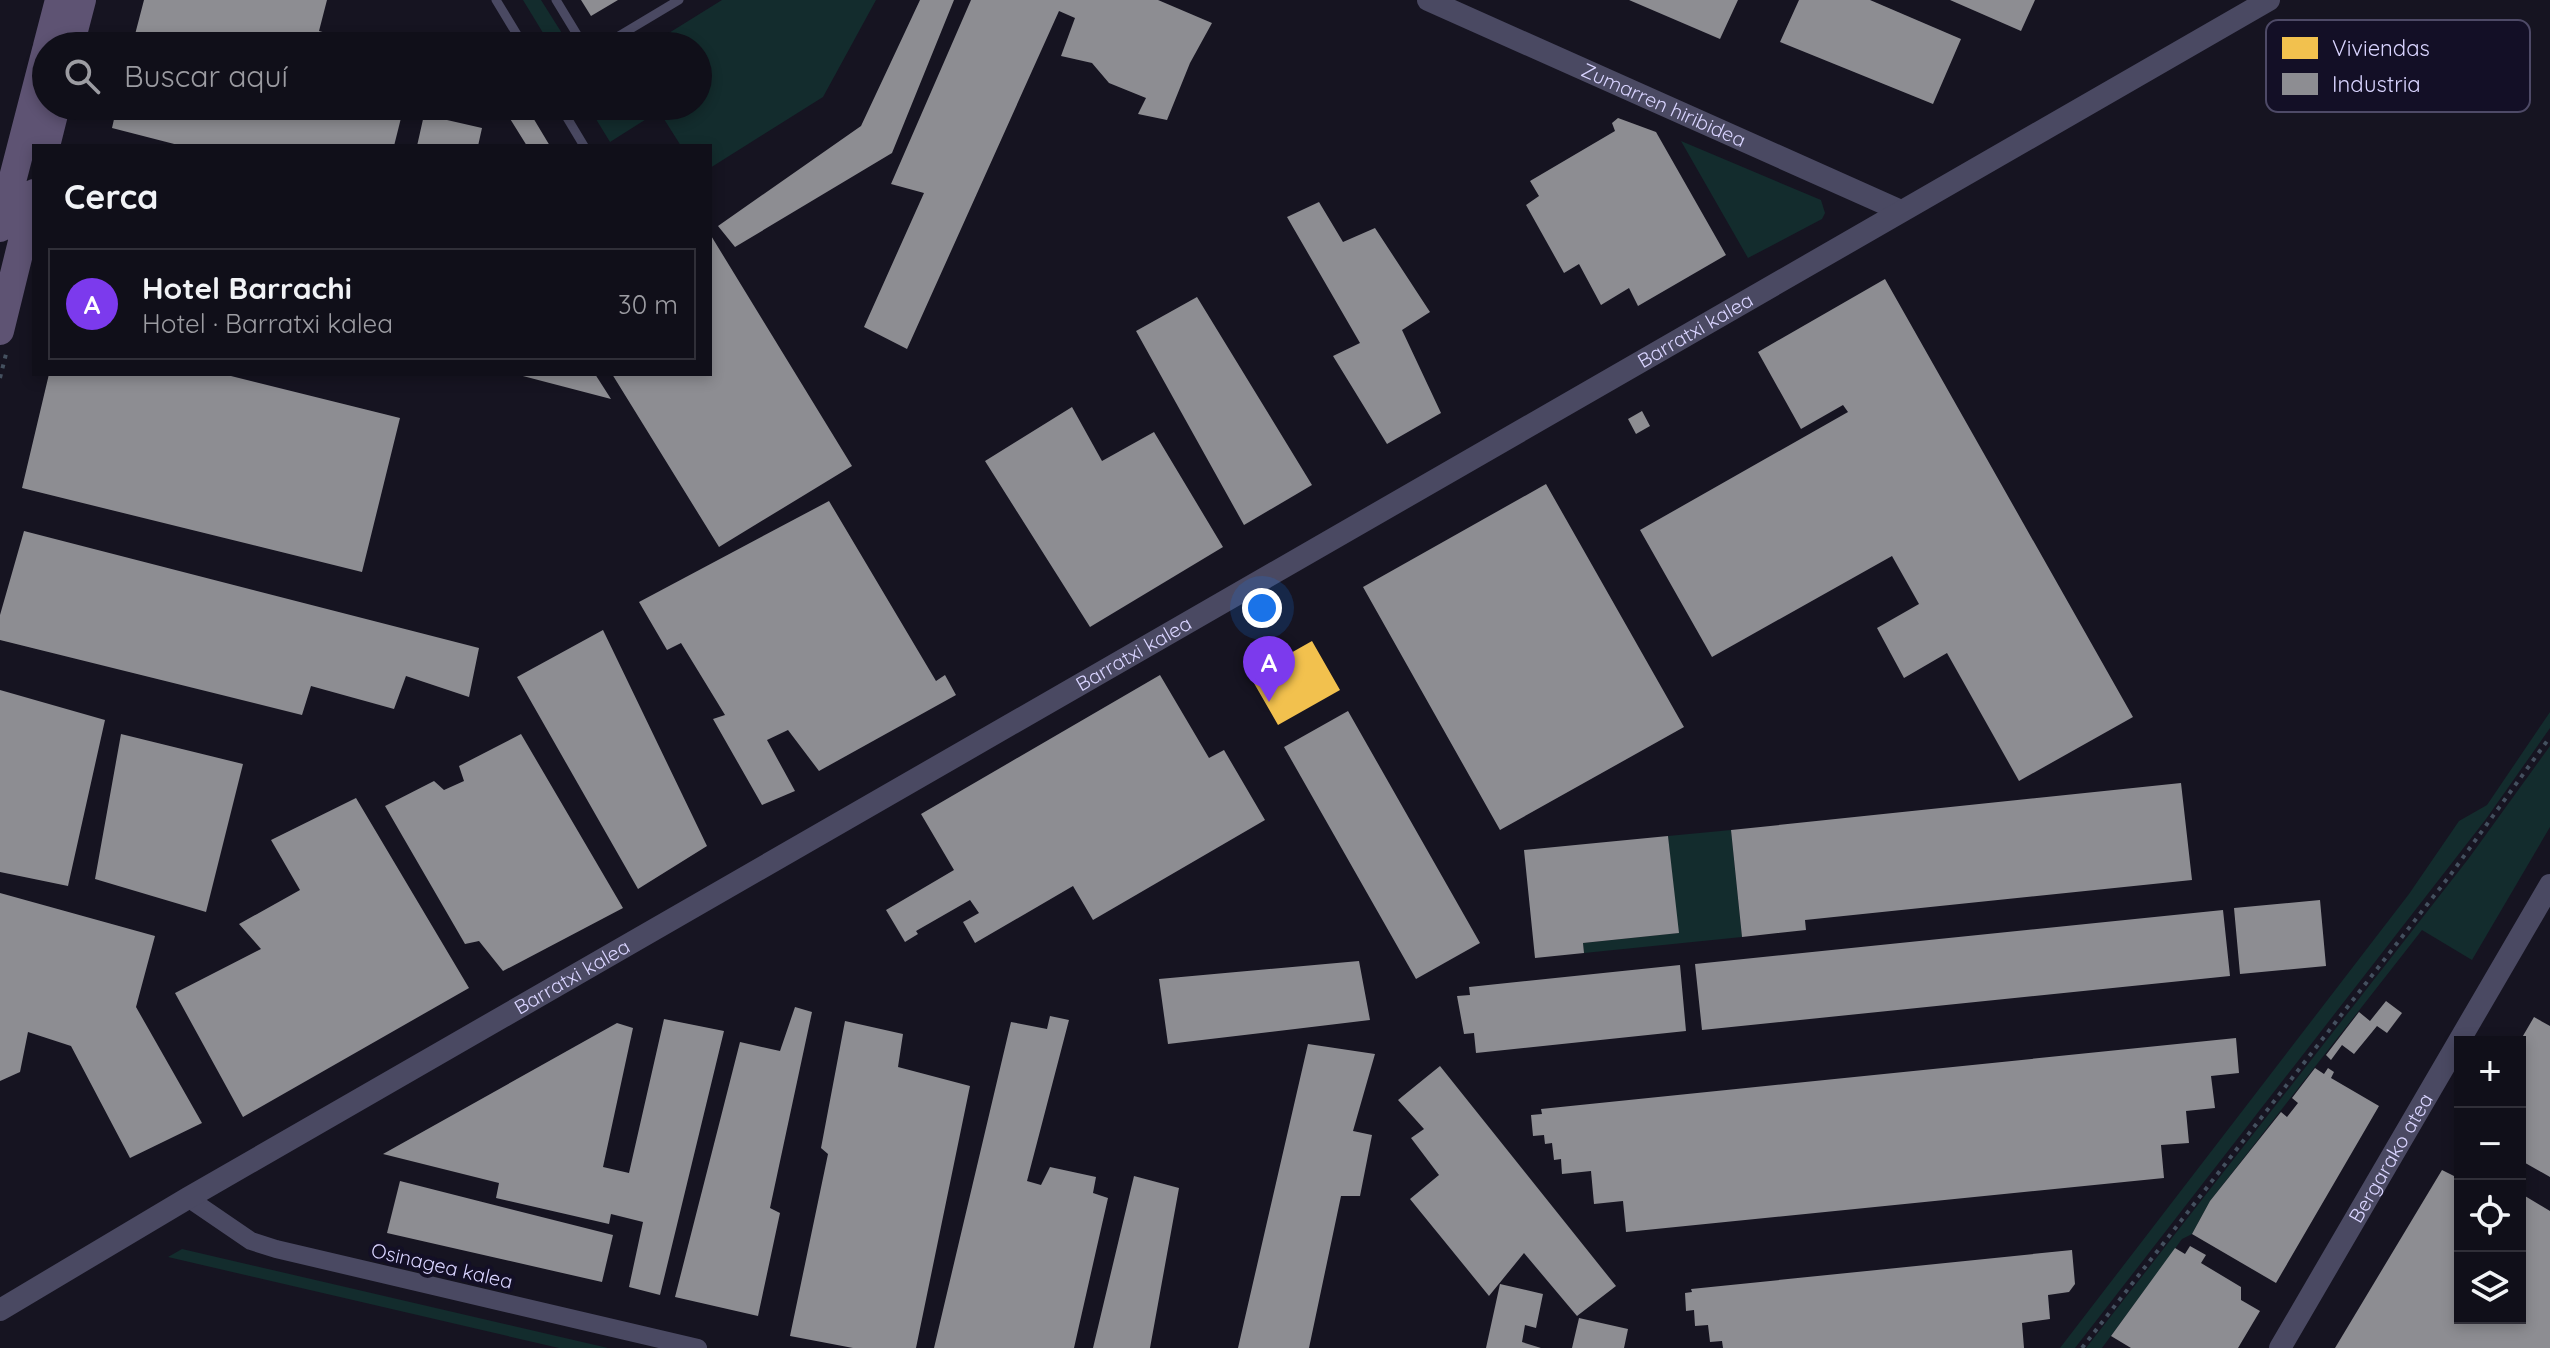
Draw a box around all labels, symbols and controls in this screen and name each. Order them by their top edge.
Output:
legend [2266,20,2530,112]
search box [32,32,712,120]
text: Viviendas [2332,34,2430,62]
icon: search [60,54,104,98]
text: Buscar aquí [124,57,288,95]
street label: Zumarren hiribidea [1578,57,1750,152]
text: Industria [2332,70,2421,98]
text: Cerca [64,175,158,218]
text: Hotel Barrachi [142,269,352,307]
street label: Barratxi kalea [1633,287,1757,373]
text: A [84,288,100,321]
text: 30 m [618,288,678,321]
text: Hotel · Barratxi kalea [142,307,393,340]
your location [1242,588,1282,628]
street label: Barratxi kalea [1071,610,1196,696]
pin: A [1243,636,1295,702]
street label: Barratxi kalea [510,933,634,1020]
map controls [2454,1036,2526,1324]
button: + [2454,1036,2526,1108]
street label: Bergarako atea [2343,1088,2438,1227]
button: − [2454,1108,2526,1180]
button: locate [2454,1180,2526,1252]
street label: Osinagea kalea [369,1237,515,1294]
button: layers [2454,1252,2526,1324]

